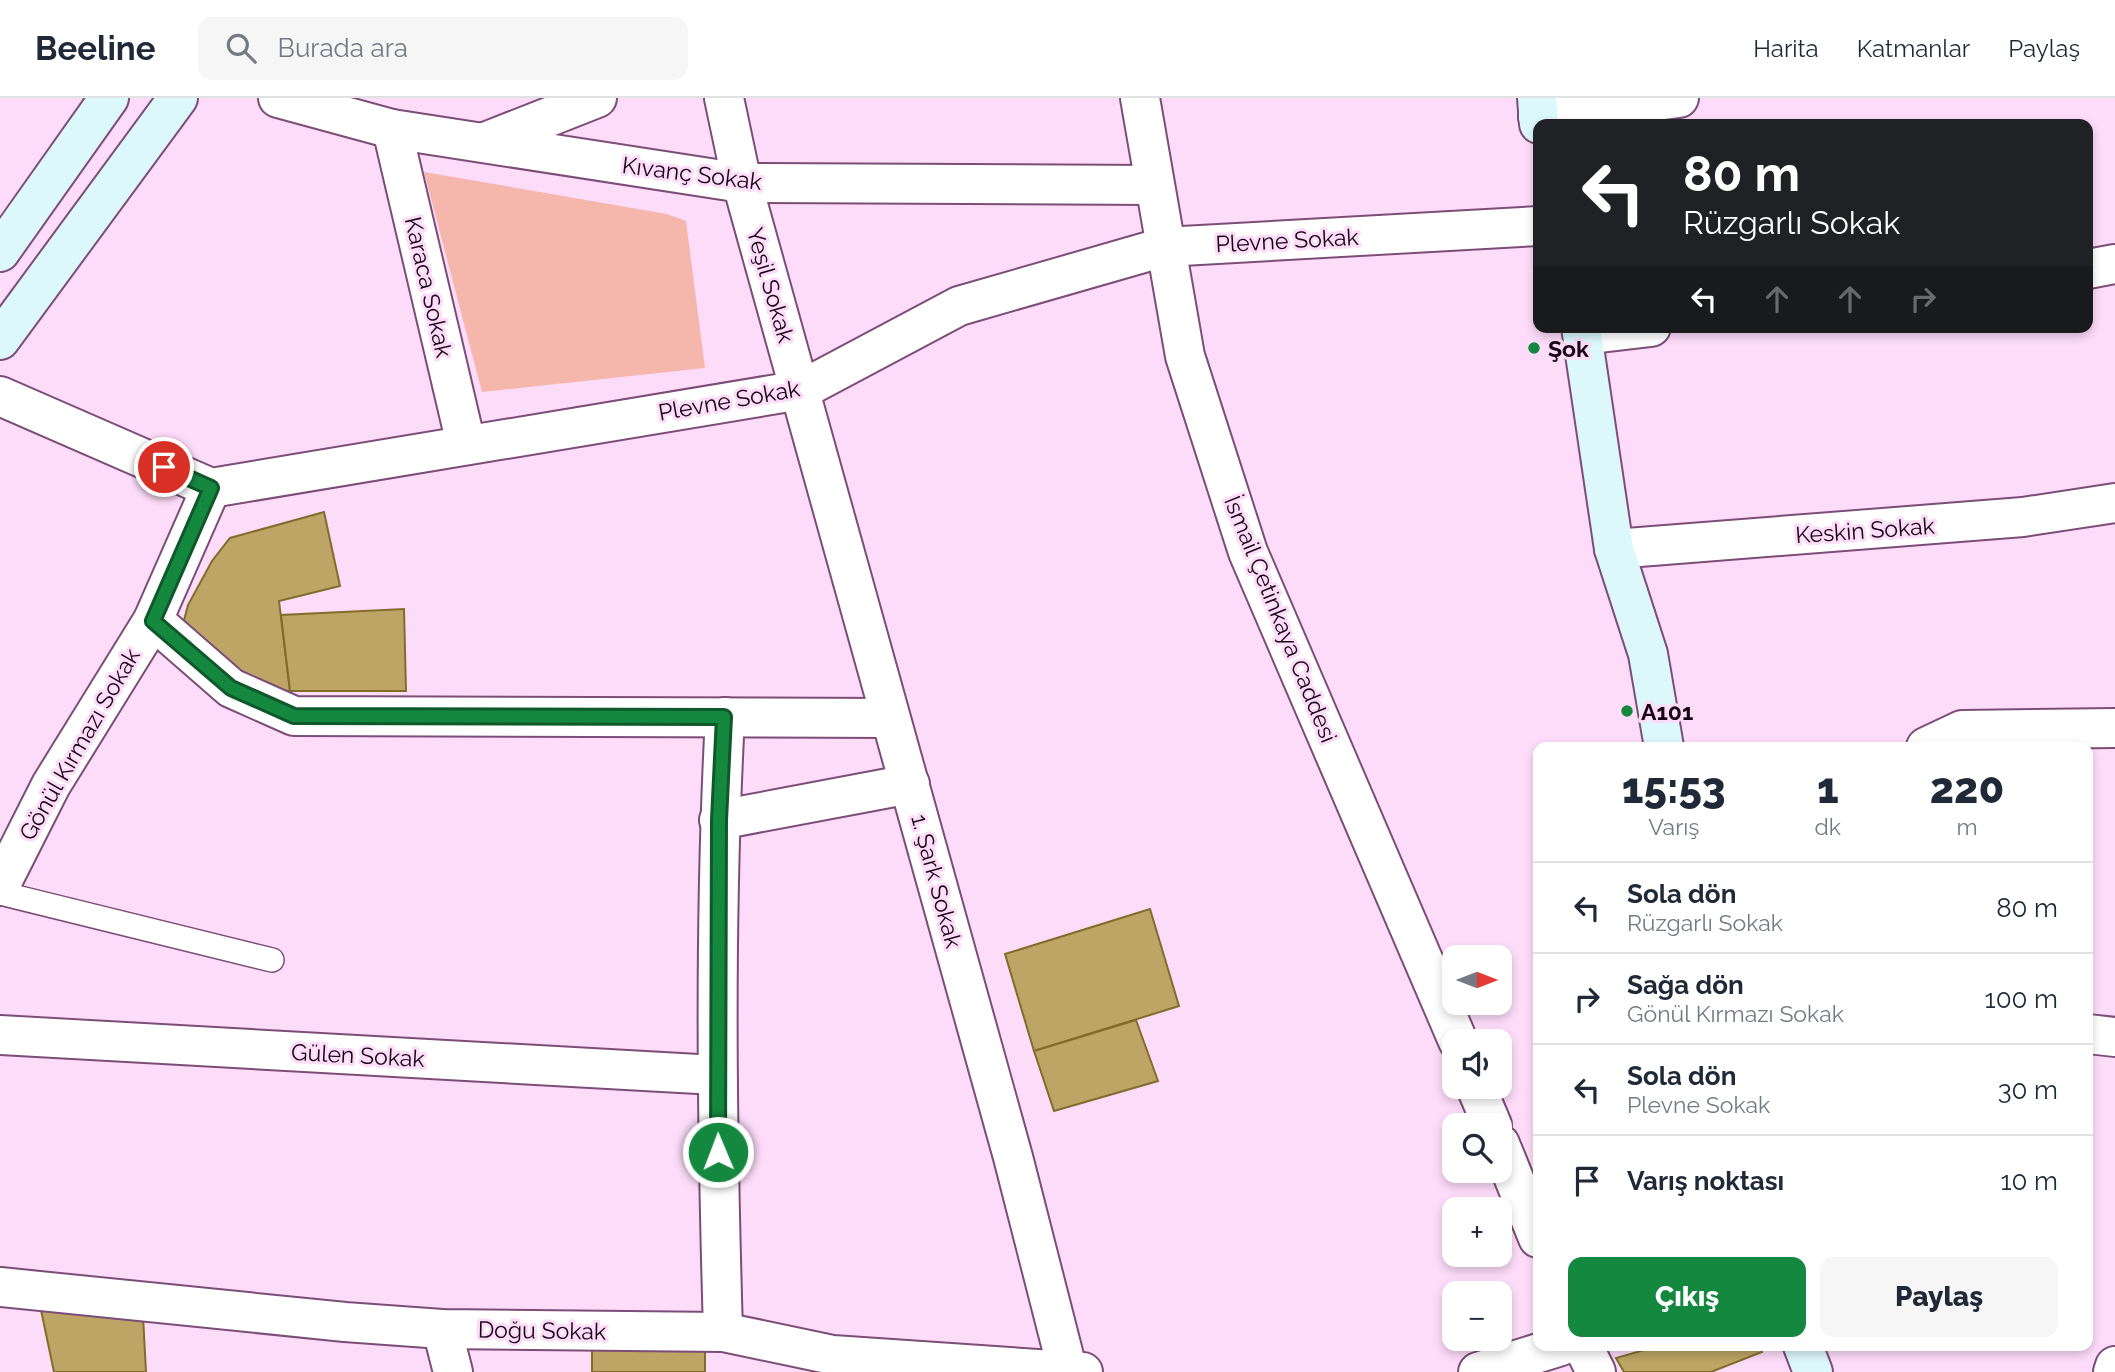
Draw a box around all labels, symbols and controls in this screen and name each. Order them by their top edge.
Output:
search box [198,17,688,80]
text: Beeline [35,29,156,68]
icon: search [222,29,260,67]
text: Burada ara [278,33,408,63]
text: Harita [1753,34,1819,63]
text: Katmanlar [1857,34,1970,63]
text: Paylaş [2008,34,2080,63]
text: 80 m [1683,145,1800,202]
icon: left [1568,147,1659,238]
street label: Kıvanç Sokak [621,151,763,195]
text: Rüzgarlı Sokak [1683,204,1900,241]
street label: Karaca Sokak [400,214,458,360]
street label: Plevne Sokak [1215,223,1359,257]
street label: Yeşil Sokak [742,224,800,346]
icon: left [1685,280,1723,318]
icon: ahead [1758,280,1796,318]
icon: ahead [1831,280,1869,318]
icon: right [1904,280,1942,318]
place label: Şok [1548,335,1589,362]
marker: Şok [1526,340,1542,356]
street label: Plevne Sokak [656,374,802,426]
pin [134,437,194,497]
icon: arrive [145,448,183,486]
street label: İsmail Çetinkaya Caddesi [1219,492,1343,746]
street label: Keskin Sokak [1794,512,1936,548]
street label: Gönül Kırmazı Sokak [13,643,145,845]
place label: A101 [1641,698,1693,725]
marker: A101 [1619,703,1635,719]
text: 15:53 [1622,764,1726,813]
text: 1 [1817,764,1839,813]
text: 220 [1930,764,2004,813]
street label: 1. Şark Sokak [906,811,968,951]
text: Varış [1648,813,1699,840]
text: dk [1815,813,1841,840]
text: m [1956,813,1978,840]
text: Sola dön [1627,879,1736,909]
icon: left [1568,889,1606,927]
text: 80 m [1996,893,2058,923]
text: Rüzgarlı Sokak [1627,909,1783,936]
north arrow [1442,945,1512,1015]
map controls [1442,945,1512,1351]
text: Sağa dön [1627,970,1744,1000]
icon: right [1568,980,1606,1018]
text: 100 m [1985,984,2058,1014]
text: Gönül Kırmazı Sokak [1627,1000,1844,1027]
button: sound [1442,1029,1512,1099]
street label: Gülen Sokak [291,1038,425,1072]
text: Sola dön [1627,1061,1736,1091]
icon: left [1568,1071,1606,1109]
text: 30 m [1998,1075,2058,1105]
text: Plevne Sokak [1627,1091,1770,1118]
button: search [1442,1113,1512,1183]
position arrow [681,1115,755,1189]
icon: arrive [1568,1162,1606,1200]
text: Varış noktası [1627,1166,1784,1196]
text: 10 m [2000,1166,2058,1196]
button: + [1442,1197,1512,1267]
button: Çıkış [1568,1257,1806,1337]
button: Paylaş [1820,1257,2058,1337]
button: − [1442,1281,1512,1351]
street label: Doğu Sokak [478,1315,606,1345]

